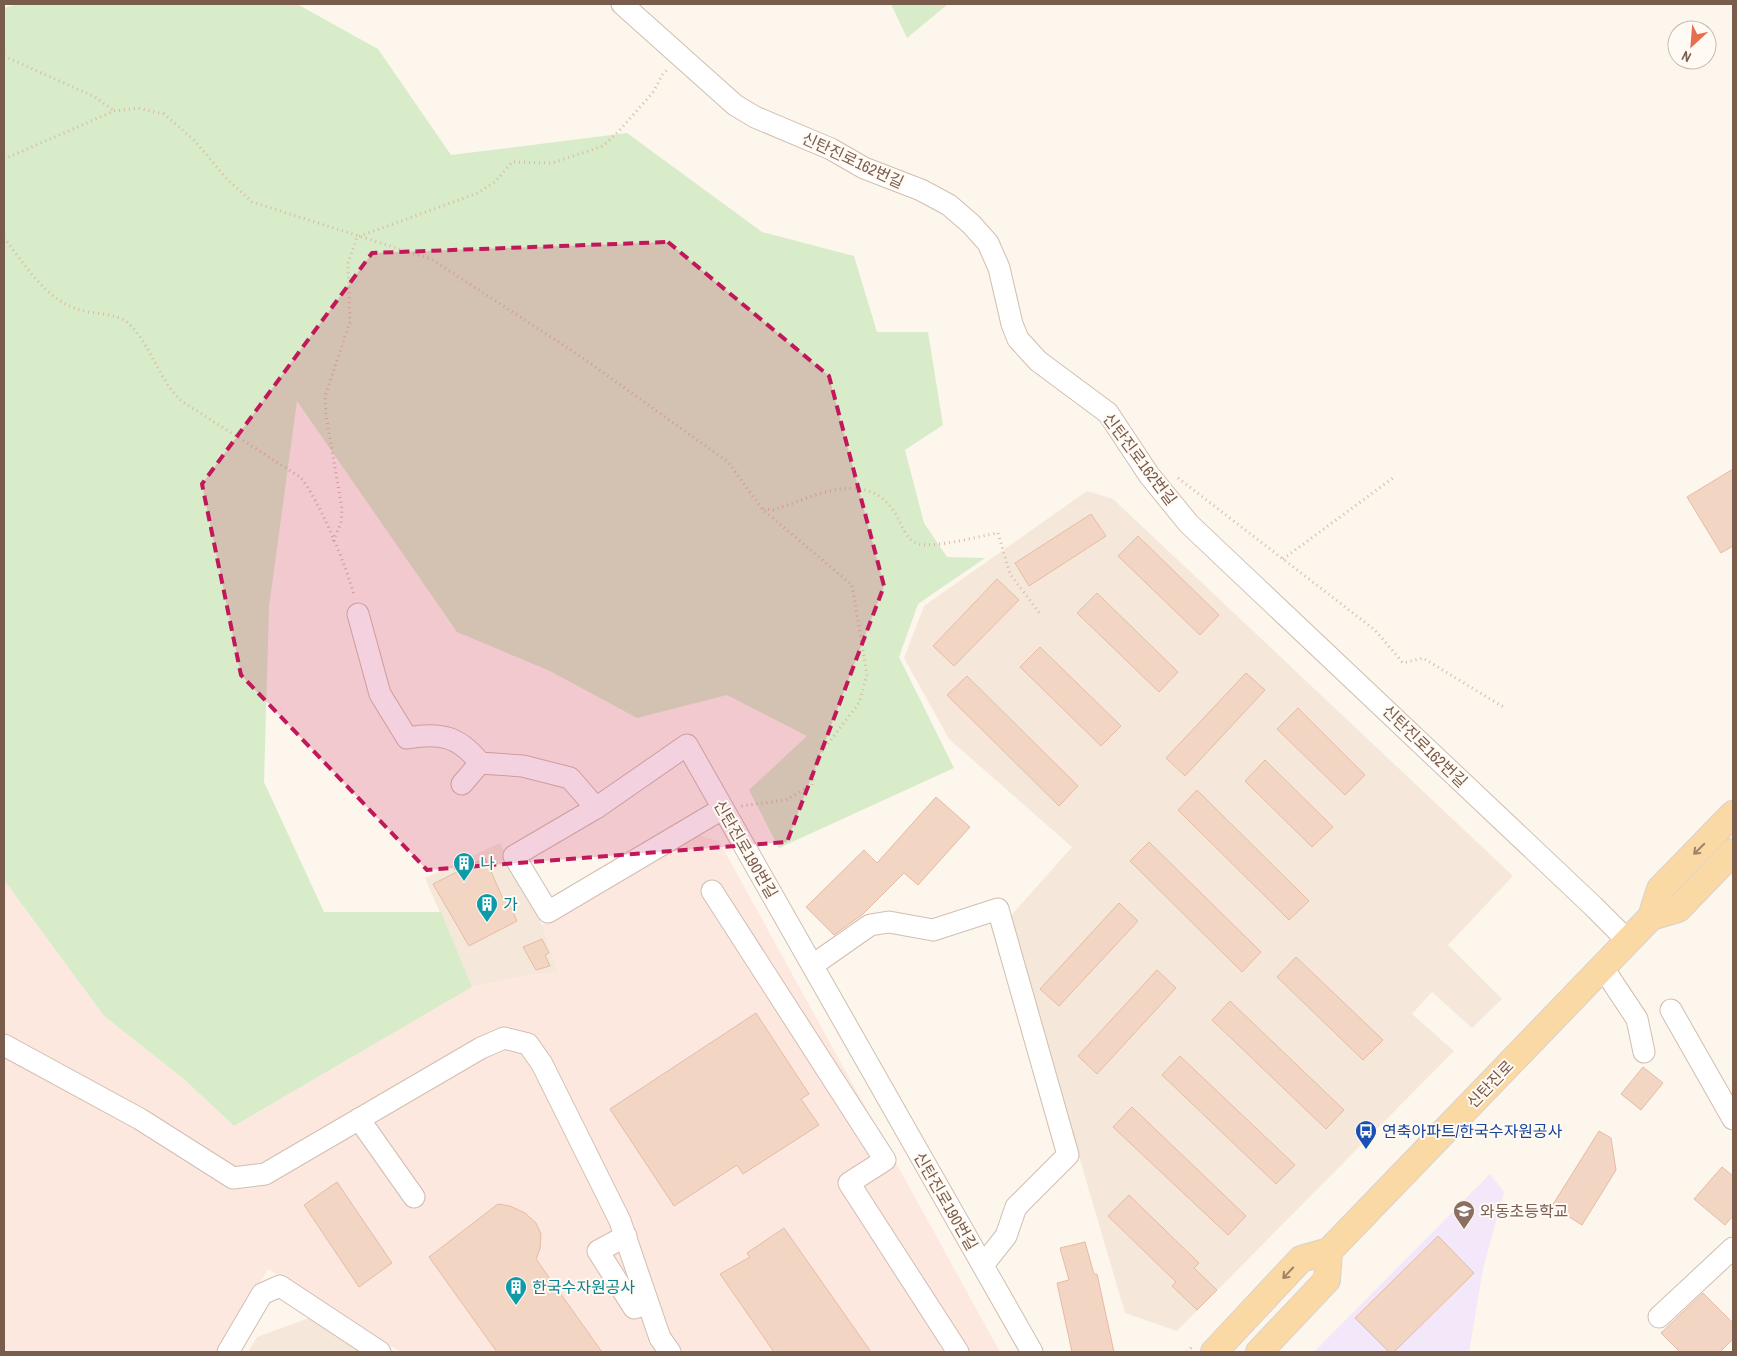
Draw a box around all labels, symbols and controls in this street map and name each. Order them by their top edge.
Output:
north arrow [1667,20,1717,70]
text: N [1679,47,1694,67]
street label: 신탄진로162번길 [798,127,908,193]
street label: 신탄진로162번길 [1098,408,1182,510]
street label: 신탄진로162번길 [1378,700,1472,792]
street label: 신탄진로190번길 [709,796,783,902]
one-way arrow [1693,843,1705,855]
building icon: 나 [452,851,476,882]
place label: 나 [480,852,495,874]
building icon: 가 [475,892,499,923]
place label: 가 [503,893,518,915]
street label: 신탄진로 [1462,1055,1519,1113]
bus stop icon: 연축아파트/한국수자원공사 [1354,1119,1378,1150]
place label: 연축아파트/한국수자원공사 [1382,1120,1563,1142]
street label: 신탄진로190번길 [909,1148,983,1254]
school or university icon: 와동초등학교 [1452,1199,1476,1230]
place label: 와동초등학교 [1480,1200,1568,1222]
one-way arrow [1282,1267,1294,1280]
building icon: 한국수자원공사 [504,1275,528,1306]
place label: 한국수자원공사 [532,1276,635,1298]

